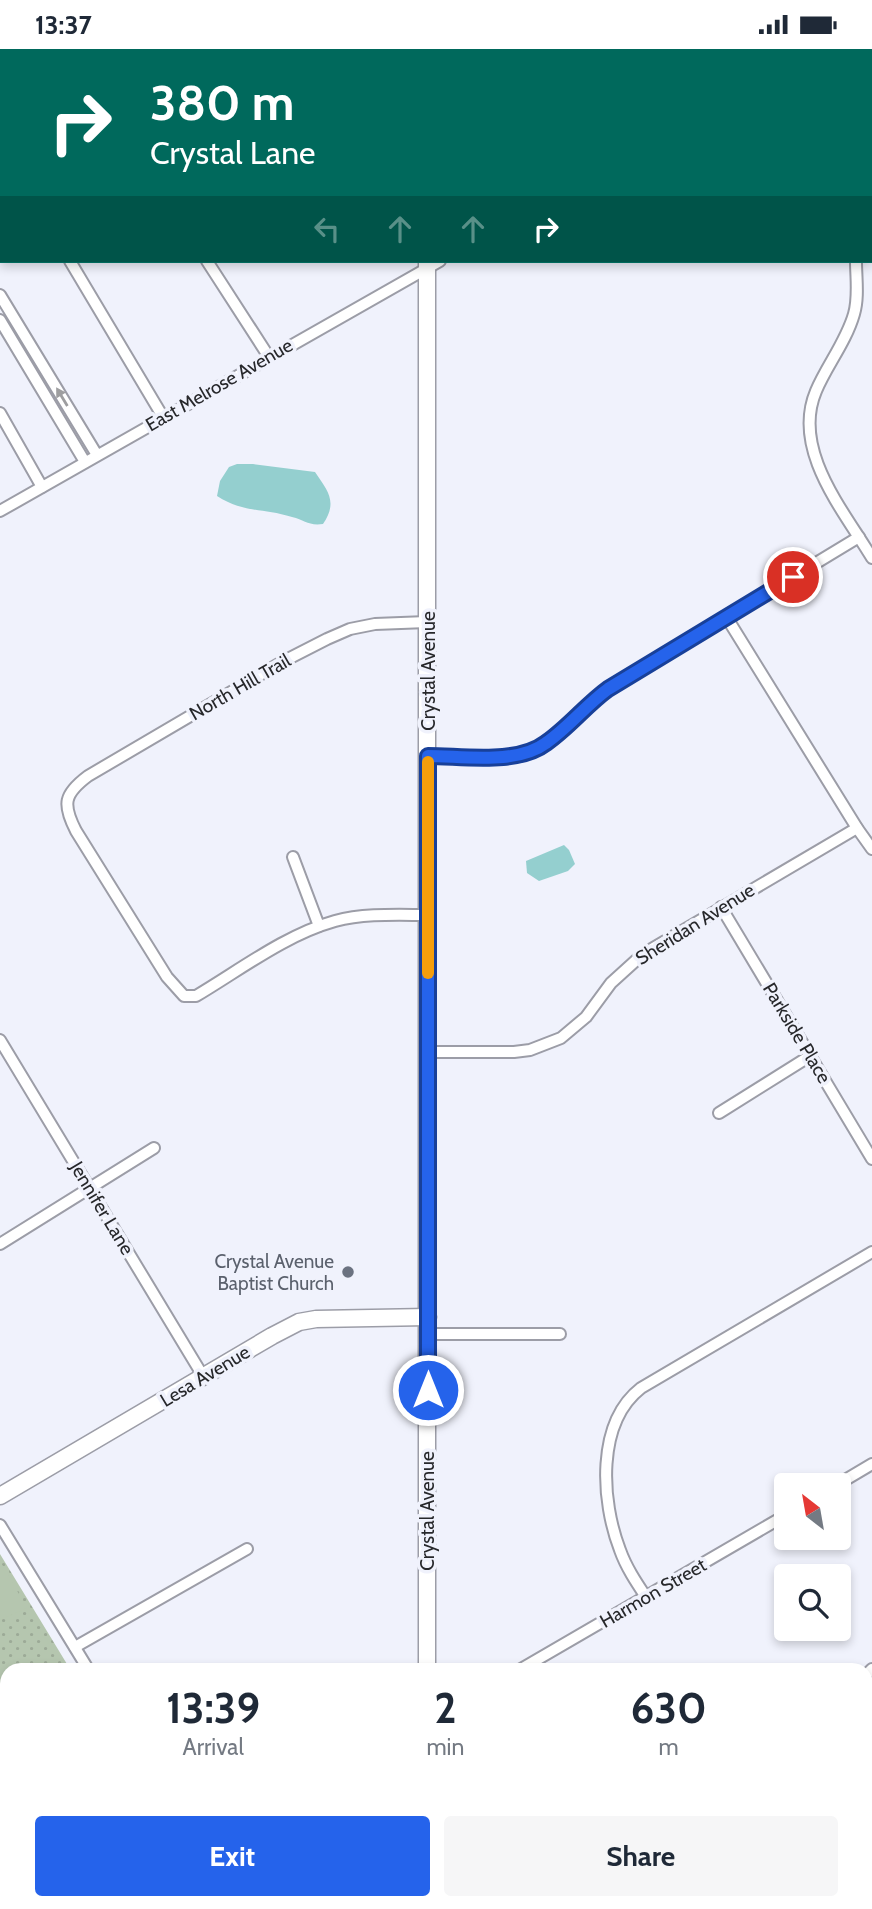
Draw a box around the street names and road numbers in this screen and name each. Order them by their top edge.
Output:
street label: East Melrose Avenue [141,333,297,436]
street label: Crystal Avenue [417,611,440,731]
street label: North Hill Trail [185,649,295,725]
street label: Sheridan Avenue [631,878,759,970]
street label: Parkside Place [758,979,836,1088]
street label: Jennifer Lane [65,1156,139,1259]
street label: Lesa Avenue [156,1340,254,1412]
street label: Crystal Avenue [416,1451,439,1571]
street label: Harmon Street [596,1553,711,1633]

